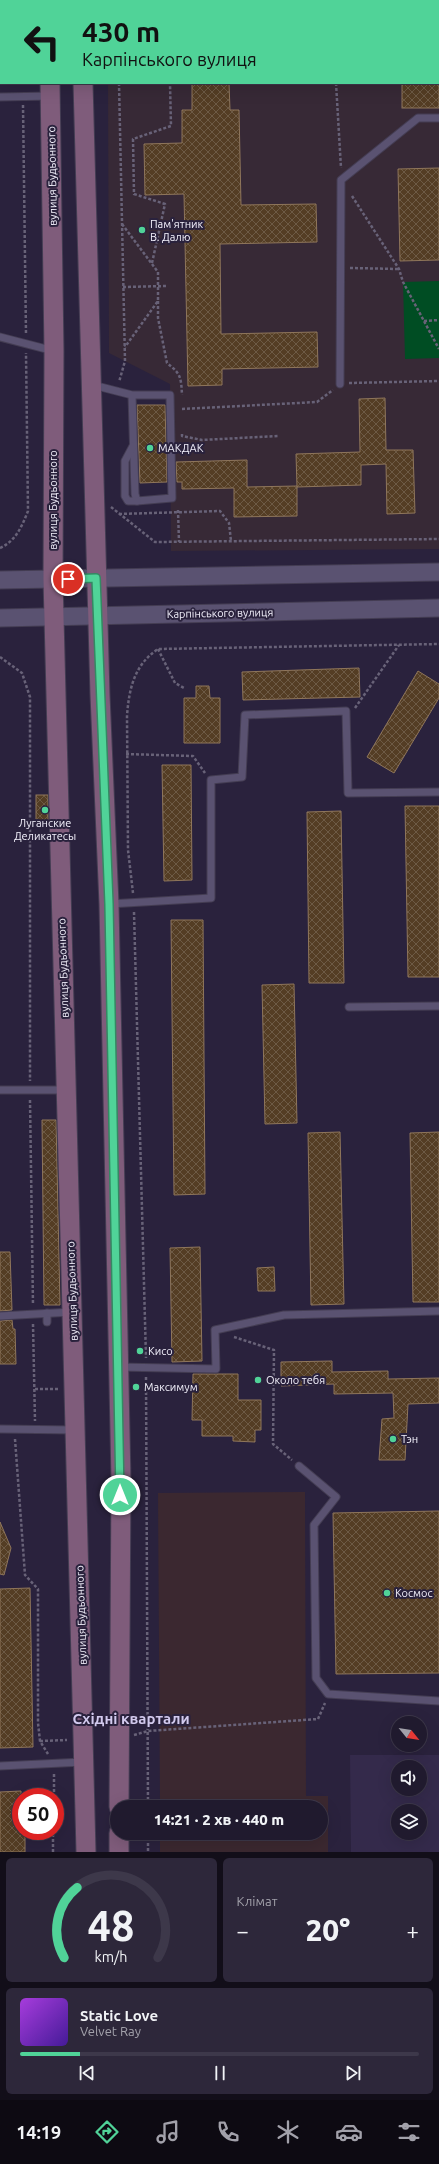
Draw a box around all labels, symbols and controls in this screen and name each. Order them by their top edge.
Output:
icon: left [16,16,68,68]
text: 430 m [82,16,160,47]
text: Карпінського вулиця [82,49,257,69]
street label: вулиця Будьонного [45,126,59,226]
place label: Пам'ятник В. Далю [150,218,204,243]
marker: Пам'ятник В. Далю [137,225,147,235]
place label: МАКДАК [158,442,204,454]
marker: МАКДАК [145,443,155,453]
street label: вулиця Будьонного [47,450,59,550]
pin [51,562,85,596]
icon: arrive [57,568,79,590]
street label: Карпінського вулиця [167,606,273,620]
marker: Луганские Деликатесы [40,805,50,815]
place label: Луганские Деликатесы [14,817,76,842]
street label: вулиця Будьонного [55,918,71,1018]
street label: вулиця Будьонного [64,1241,80,1341]
place label: Кисо [148,1345,173,1357]
marker: Кисо [135,1346,145,1356]
place label: Около тебя [266,1374,325,1386]
marker: Около тебя [253,1375,263,1385]
place label: Максимум [144,1381,198,1393]
marker: Максимум [131,1382,141,1392]
place label: Тэн [401,1433,418,1445]
marker: Тэн [388,1434,398,1444]
position arrow [99,1474,141,1516]
street label: вулиця Будьонного [73,1565,89,1665]
place label: Космос [395,1587,433,1599]
marker: Космос [382,1588,392,1598]
district label: Східні квартали [72,1710,190,1727]
north arrow [391,1716,427,1752]
map controls [391,1716,427,1840]
button: sound [391,1760,427,1796]
speed limit sign: 50 [12,1788,64,1840]
button: layers [391,1804,427,1840]
text: 14:21 · 2 хв · 440 m [154,1811,284,1828]
text: Клімат [237,1894,277,1908]
text: 48 [88,1902,135,1949]
text: 20° [305,1913,350,1947]
text: − [237,1918,249,1943]
text: + [407,1918,419,1943]
text: km/h [95,1949,128,1965]
text: Static Love [80,2007,158,2024]
text: Velvet Ray [80,2024,141,2038]
icon: previous [76,2062,98,2084]
icon: pause [209,2062,231,2084]
icon: next [342,2062,364,2084]
icon: directions [93,2118,121,2146]
icon: music [154,2118,182,2146]
icon: phone [214,2118,242,2146]
icon: climate [274,2118,302,2146]
icon: car [335,2118,363,2146]
icon: filters [395,2118,423,2146]
text: 14:19 [16,2122,61,2142]

